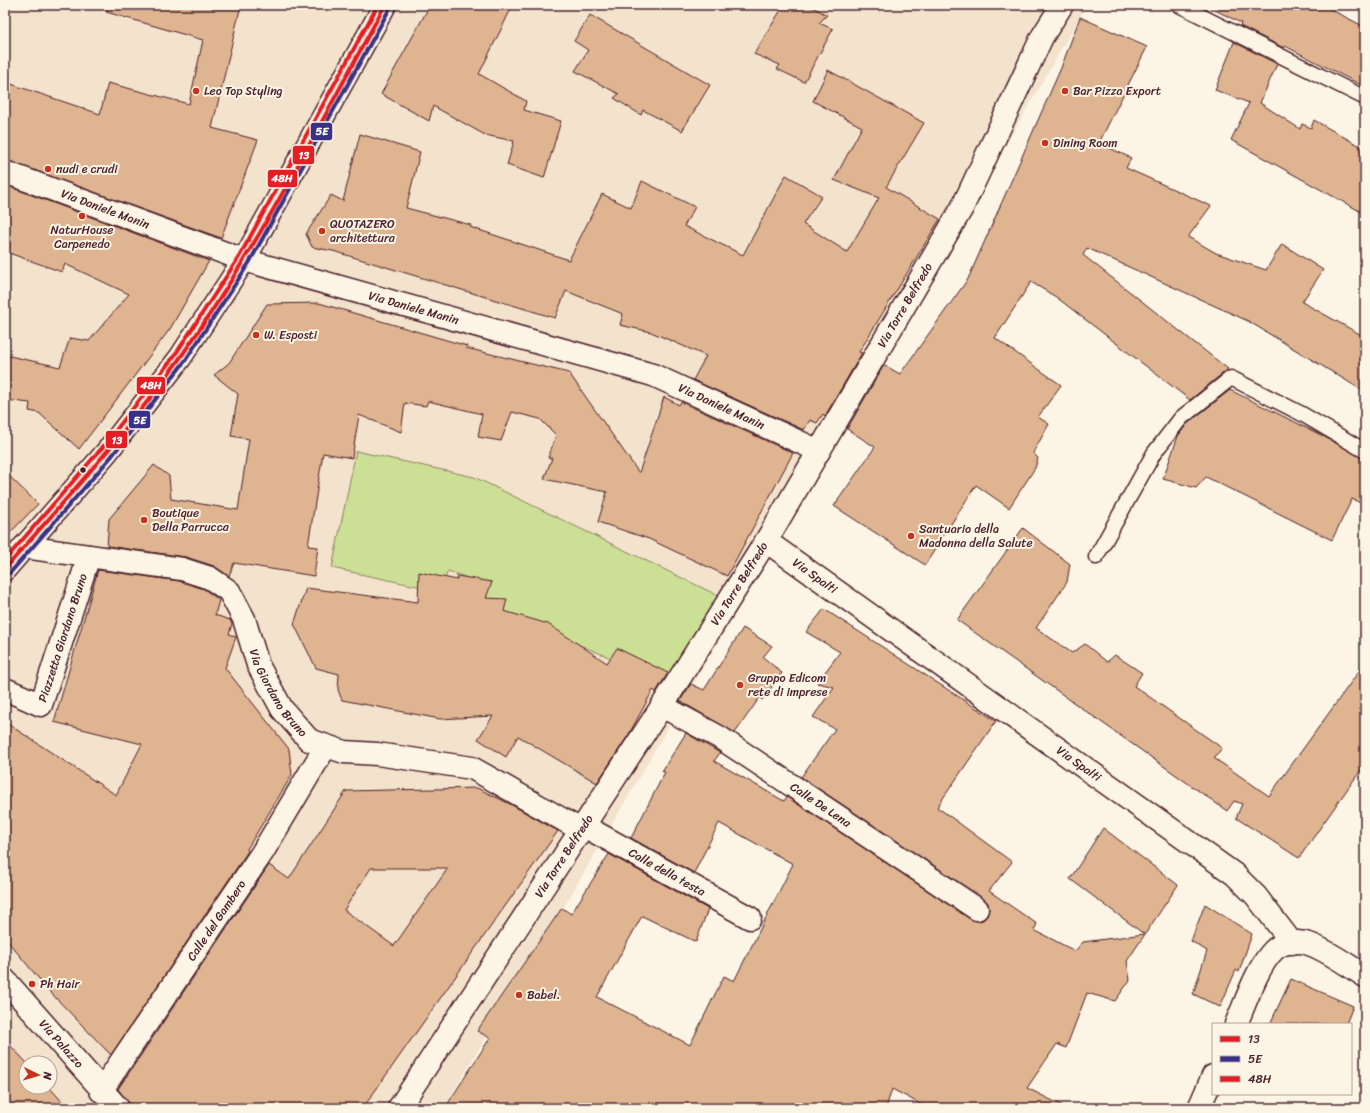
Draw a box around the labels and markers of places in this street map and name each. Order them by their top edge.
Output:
place label: Leo Top Styling [204,80,283,102]
place label: Bar Pizza Export [1073,80,1161,102]
marker: Leo Top Styling [191,86,201,96]
marker: Bar Pizza Export [1060,86,1070,96]
place label: Dining Room [1053,132,1117,154]
marker: Dining Room [1040,138,1050,148]
place label: nudi e crudi [56,158,118,180]
marker: nudi e crudi [43,164,53,174]
marker: NaturHouse Carpenedo [77,211,87,221]
place label: QUOTAZERO architettura [330,213,396,249]
place label: NaturHouse Carpenedo [51,219,113,255]
marker: QUOTAZERO architettura [317,226,327,236]
place label: W. Esposti [264,324,318,346]
marker: W. Esposti [251,330,261,340]
unlabelled marker [78,465,88,475]
place label: Boutique Della Parrucca [152,502,230,538]
marker: Boutique Della Parrucca [139,515,149,525]
place label: Santuario della Madonna della Salute [919,518,1033,554]
marker: Santuario della Madonna della Salute [906,531,916,541]
place label: Gruppo Edicom rete di imprese [748,667,828,703]
marker: Gruppo Edicom rete di imprese [735,680,745,690]
place label: Ph Hair [40,973,81,995]
marker: Ph Hair [27,979,37,989]
place label: Babel. [527,984,560,1006]
marker: Babel. [514,990,524,1000]

